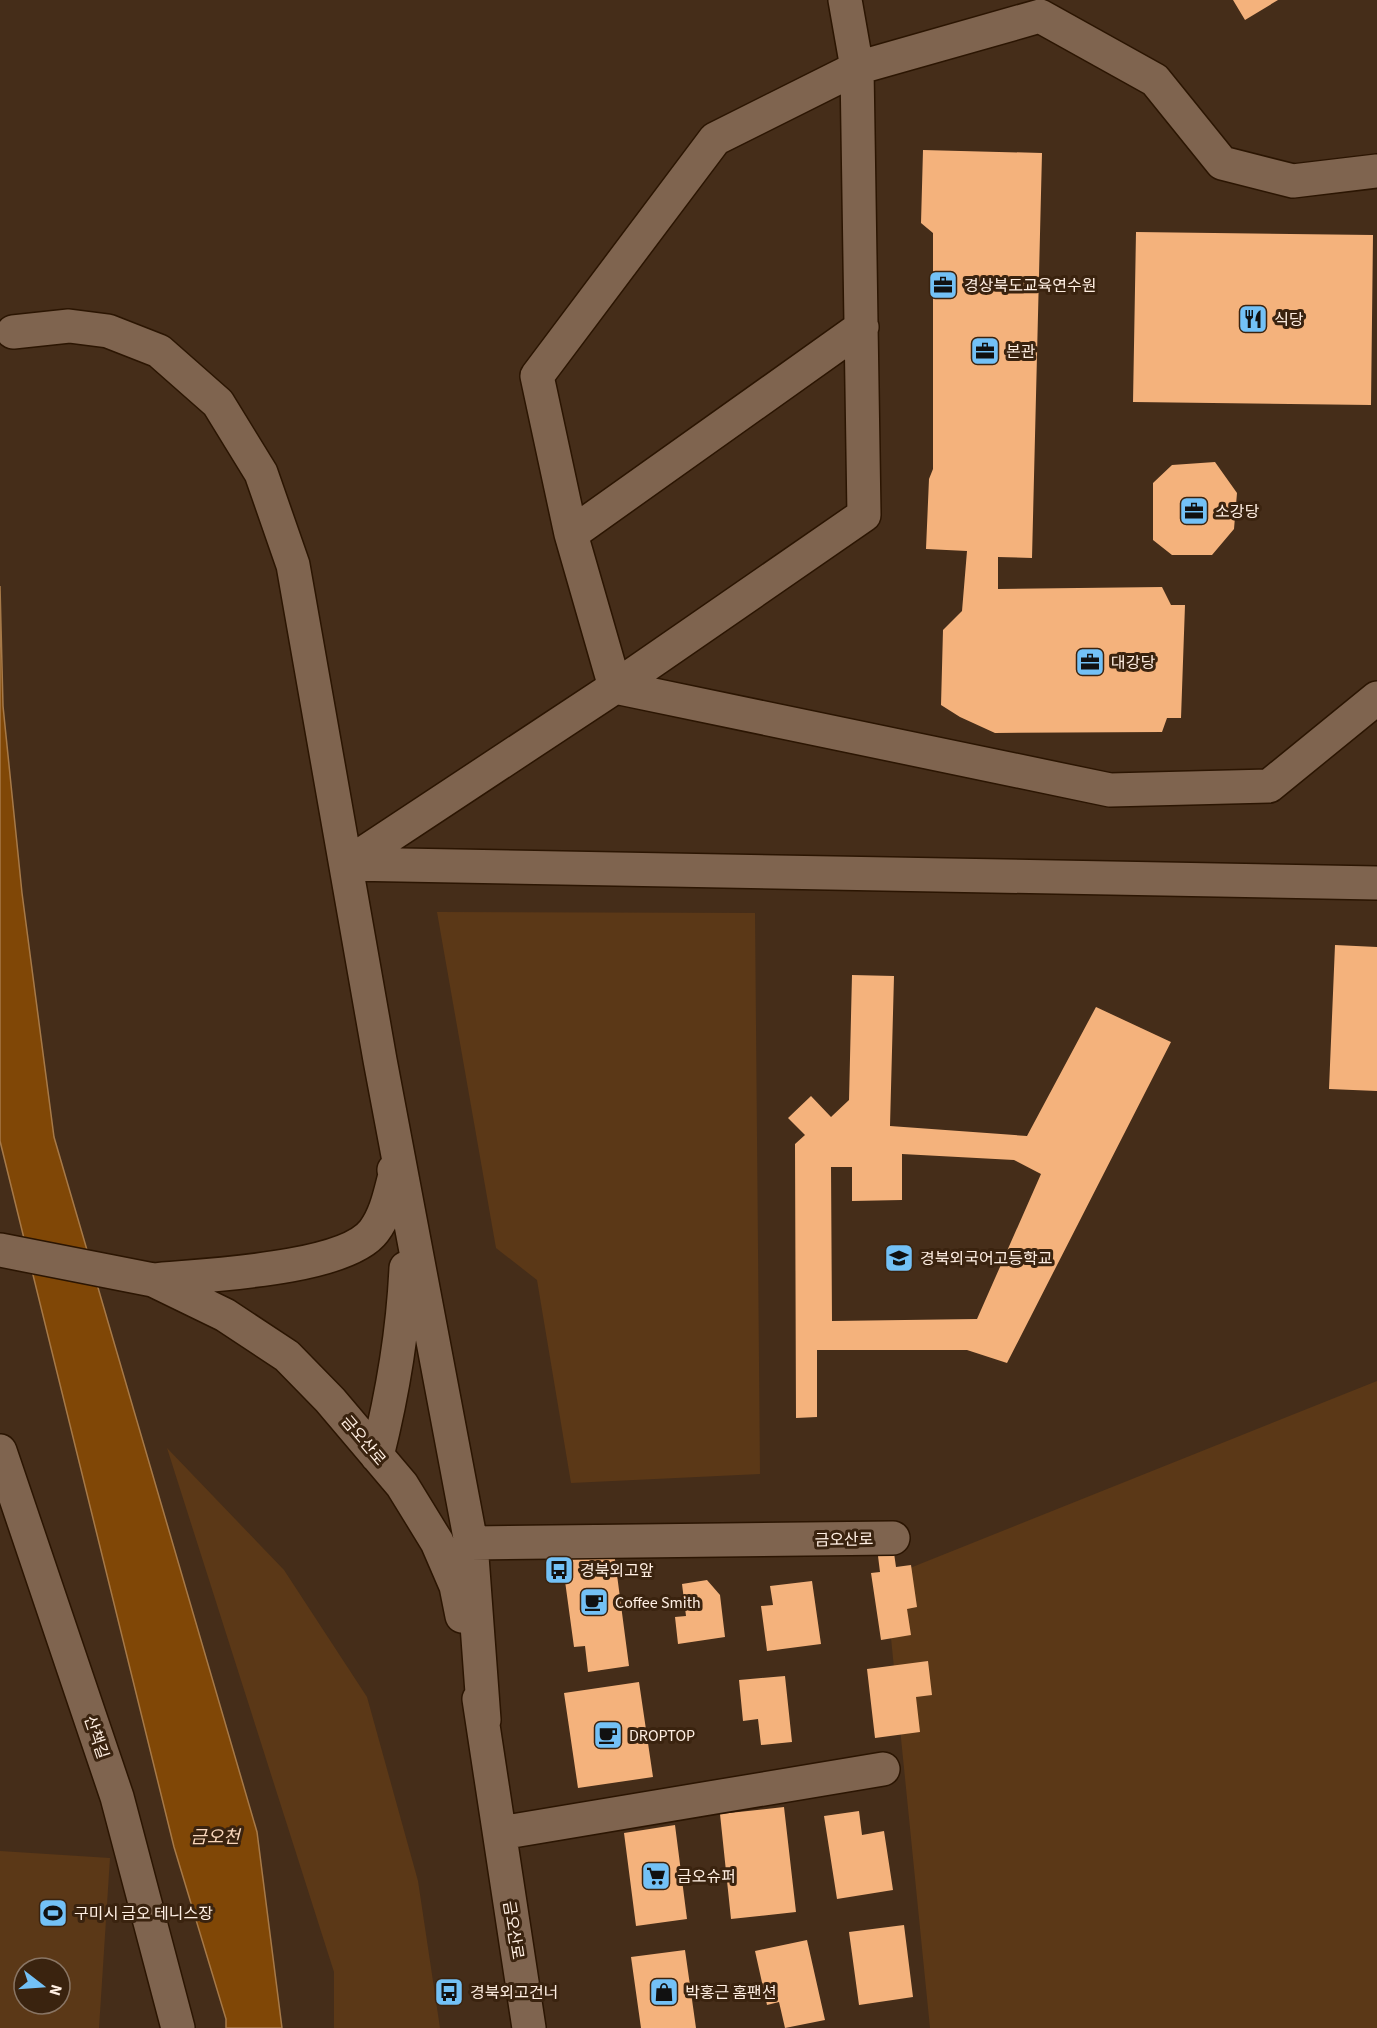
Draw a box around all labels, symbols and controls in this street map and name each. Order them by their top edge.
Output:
office icon: 경상북도교육연수원 [927,269,959,301]
place label: 경상북도교육연수원 [964,275,1096,297]
restaurant icon: 식당 [1237,303,1269,335]
place label: 식당 [1274,309,1304,331]
office icon: 본관 [969,335,1001,367]
place label: 본관 [1006,341,1036,363]
office icon: 소강당 [1178,495,1210,527]
place label: 소강당 [1215,501,1259,523]
office icon: 대강당 [1074,646,1106,678]
place label: 대강당 [1111,652,1155,674]
school or university icon: 경북외국어고등학교 [883,1242,915,1274]
place label: 경북외국어고등학교 [920,1248,1052,1270]
street label: 금오산로 [336,1411,391,1470]
street label: 금오산로 [814,1528,874,1552]
bus stop icon: 경북외고앞 [543,1554,575,1586]
place label: 경북외고앞 [580,1560,654,1582]
cafe icon: Coffee Smith [578,1586,610,1618]
place label: Coffee Smith [615,1592,701,1614]
street label: 산책길 [78,1713,114,1762]
cafe icon: DROPTOP [592,1719,624,1751]
place label: DROPTOP [629,1725,695,1747]
water label: 금오천 [190,1825,242,1850]
supermarket icon: 금오슈퍼 [640,1860,672,1892]
place label: 금오슈퍼 [677,1866,736,1888]
sports icon: 구미시 금오 테니스장 [37,1897,69,1929]
street label: 금오산로 [498,1899,529,1961]
place label: 구미시 금오 테니스장 [74,1903,213,1925]
north arrow [12,1956,72,2016]
bus stop icon: 경북외고건너 [433,1976,465,2008]
shop icon: 박홍근 홈팬션 [648,1976,680,2008]
text: N [43,1982,67,1998]
place label: 경북외고건너 [470,1982,558,2004]
place label: 박홍근 홈팬션 [685,1982,777,2004]

